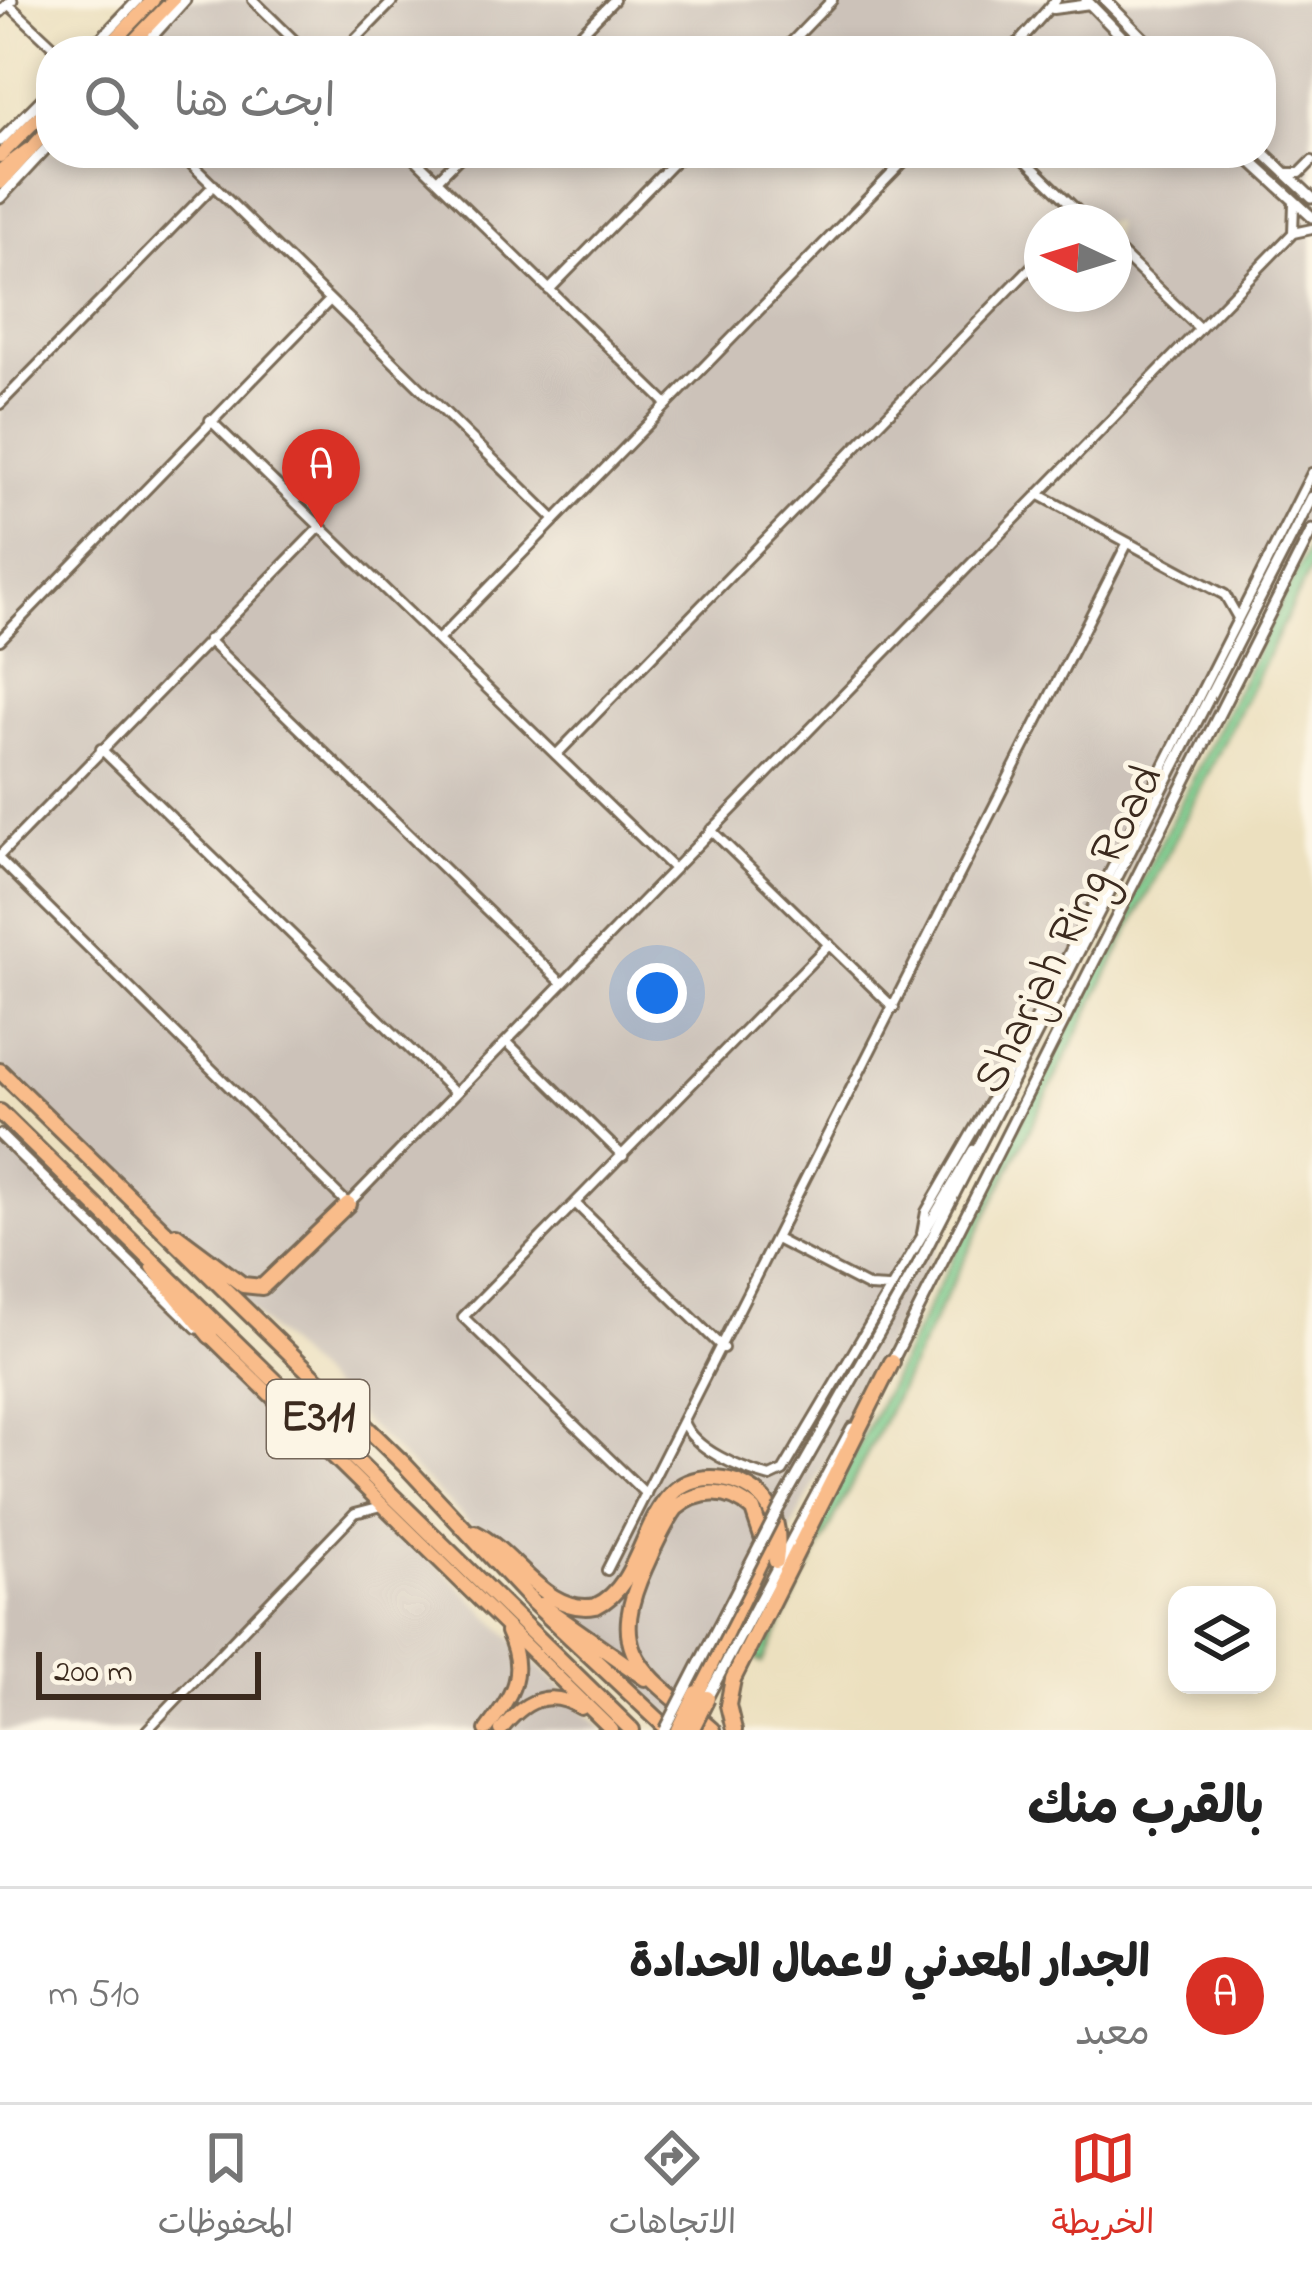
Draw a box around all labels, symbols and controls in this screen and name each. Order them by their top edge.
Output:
search box [36,36,1276,168]
icon: search [78,69,144,135]
text: ابحث هنا [174,71,336,137]
north arrow [1024,204,1132,312]
pin: A [282,429,360,528]
street label: Sharjah Ring Road [957,753,1184,1107]
your location [627,963,687,1023]
road number: E311 [267,1380,369,1458]
map controls [1168,1586,1276,1694]
button: layers [1168,1586,1276,1694]
scale bar [36,1646,261,1699]
text: 200 m [54,1649,133,1697]
text: بالقرب منك [1028,1772,1264,1847]
text: الجدار المعدني لاعمال الحدادة [629,1932,1150,1998]
text: 510 m [48,1967,140,2024]
text: A [1213,1967,1237,2024]
text: معبد [1075,2006,1150,2063]
tab: المحفوظات [158,2125,294,2251]
tab: الاتجاهات [609,2125,736,2251]
tab: الخريطة [1051,2125,1154,2251]

